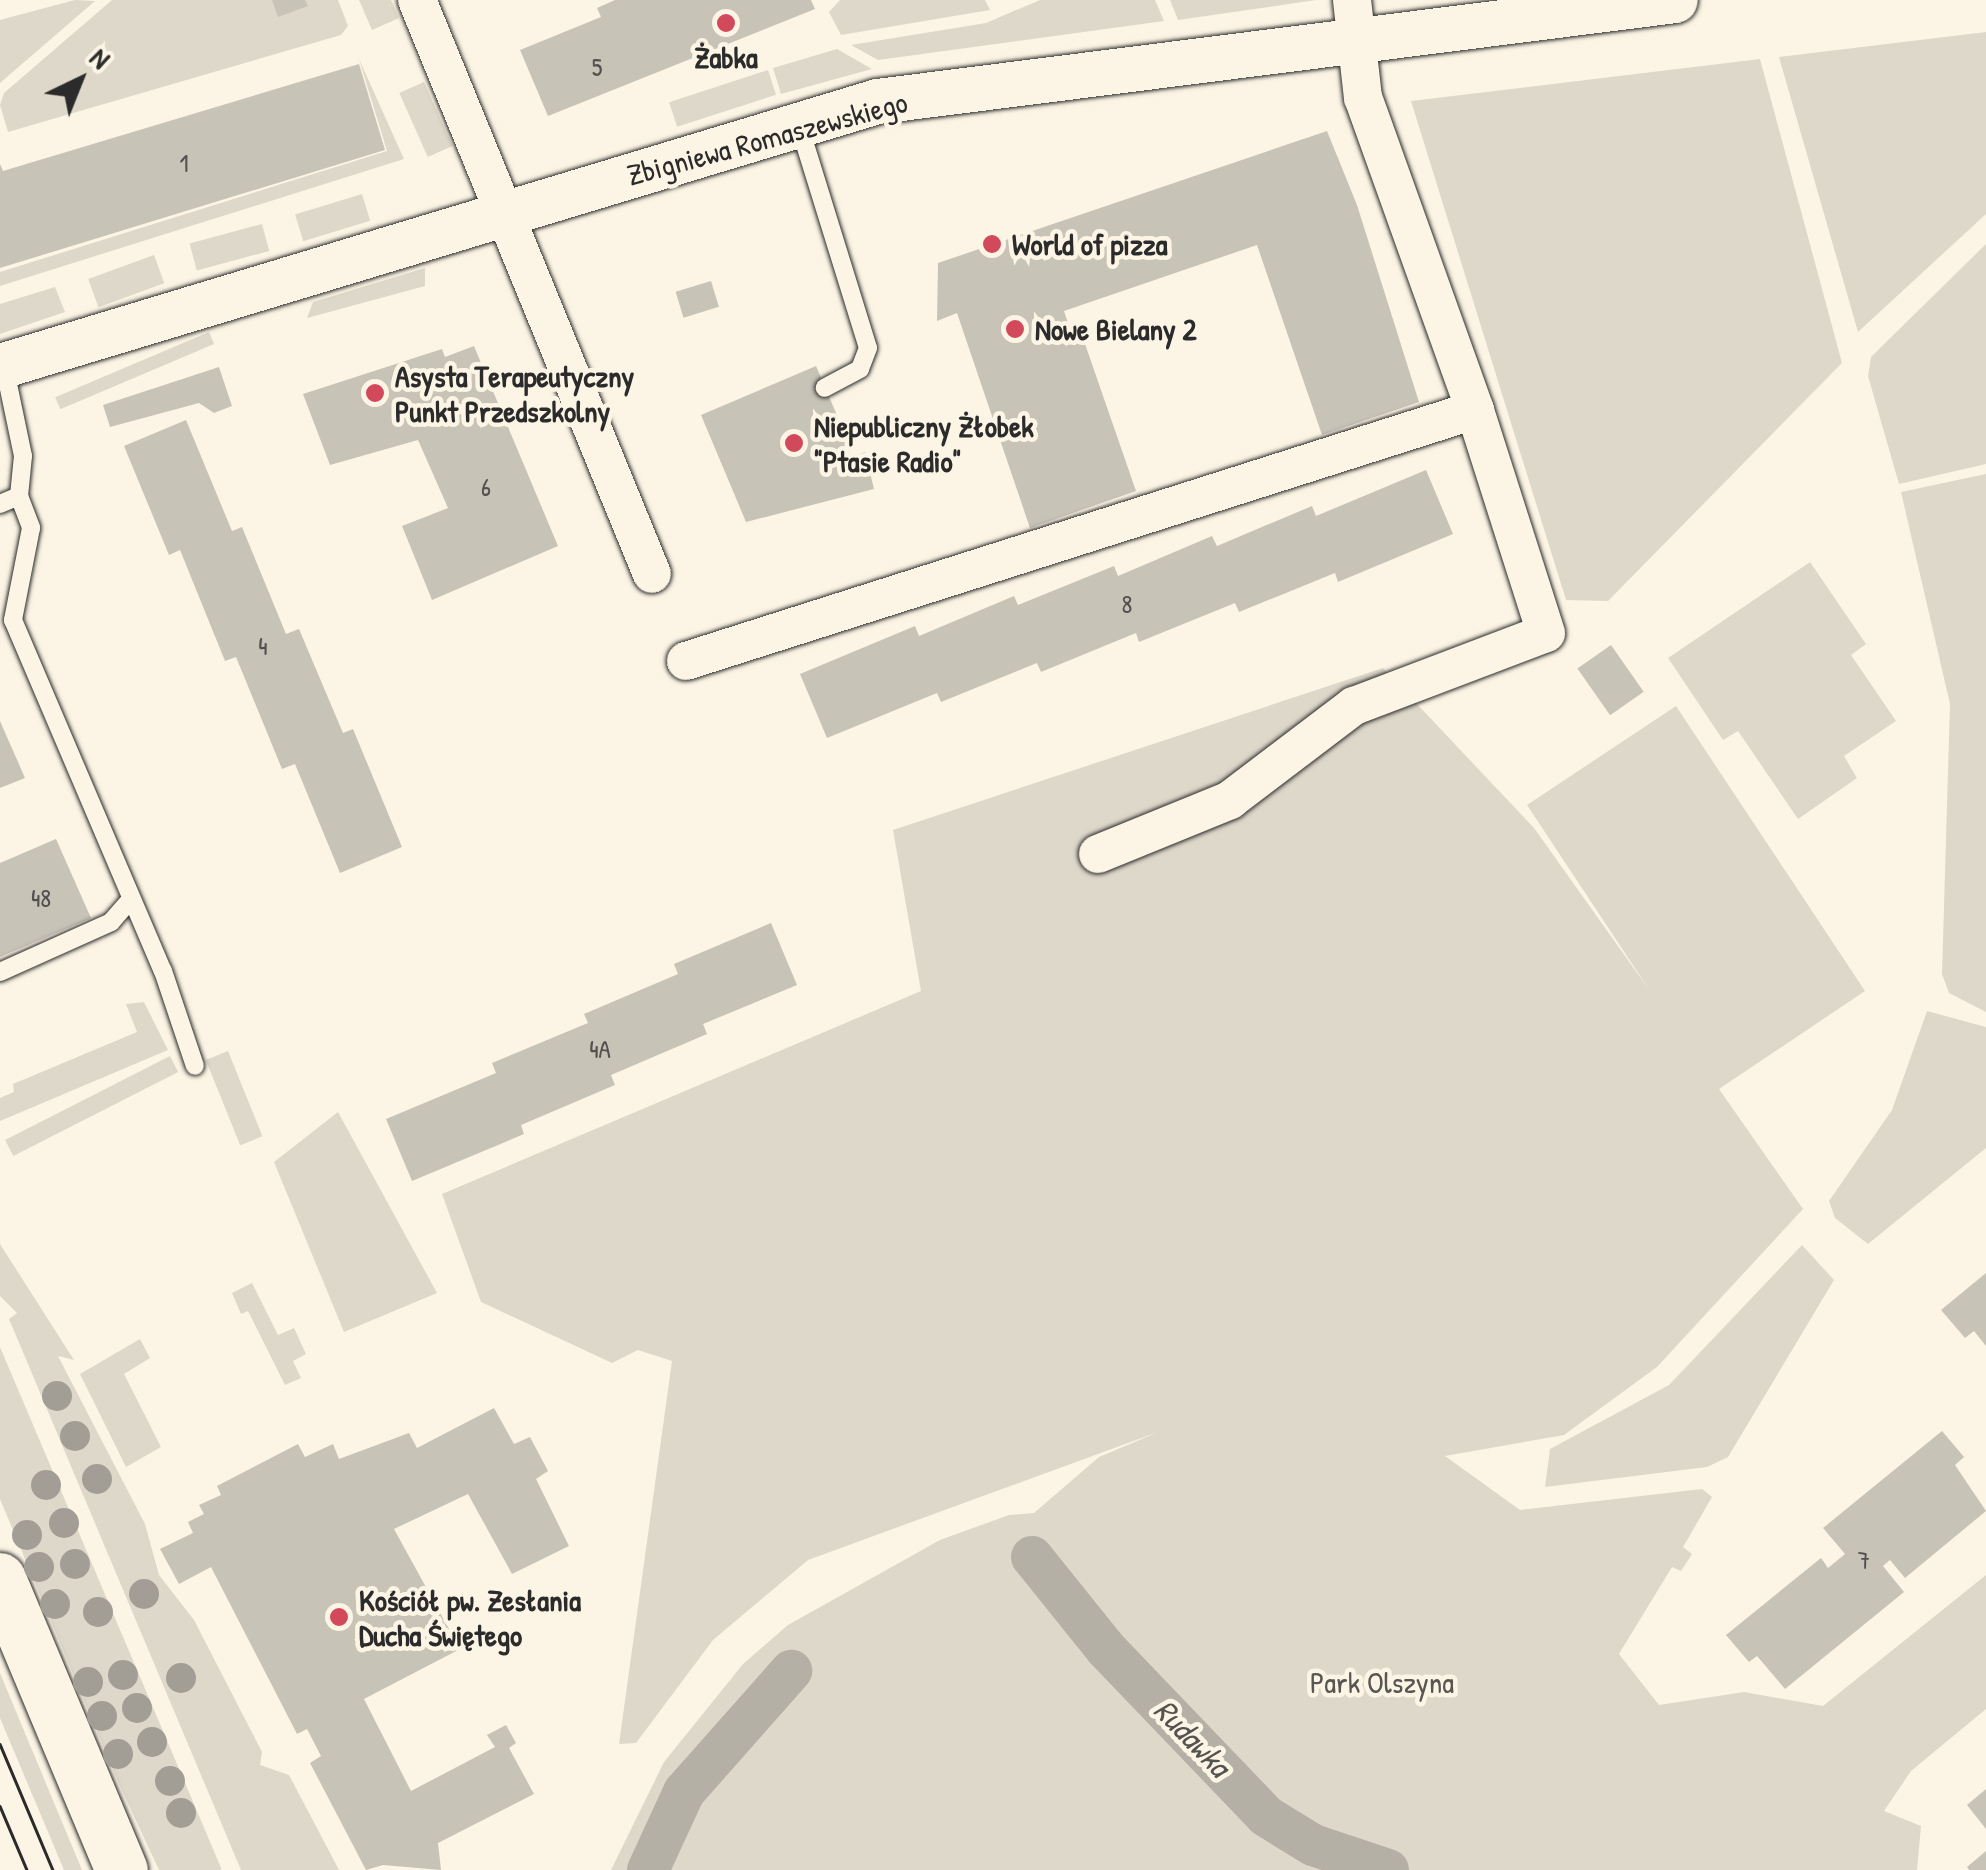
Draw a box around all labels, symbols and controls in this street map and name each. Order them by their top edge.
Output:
marker: Żabka [715,12,737,34]
north arrow [30,30,130,130]
text: N [82,39,119,77]
place label: Żabka [694,39,758,75]
house number: 5 [592,52,602,82]
street label: Zbigniewa Romaszewskiego [623,83,911,193]
house number: 1 [179,148,189,178]
place label: World of pizza [1012,226,1167,262]
marker: World of pizza [981,233,1003,255]
place label: Nowe Bielany 2 [1035,311,1197,347]
marker: Nowe Bielany 2 [1004,318,1026,340]
place label: Asysta Terapeutyczny Punkt Przedszkolny [395,358,634,428]
marker: Asysta Terapeutyczny Punkt Przedszkolny [364,382,386,404]
place label: Niepubliczny Żłobek "Ptasie Radio" [814,408,1034,478]
marker: Niepubliczny Żłobek "Ptasie Radio" [783,432,805,454]
house number: 6 [481,472,491,502]
house number: 8 [1122,589,1132,619]
house number: 4 [258,631,268,661]
house number: 48 [31,883,51,913]
house number: 4A [589,1034,611,1064]
house number: 7 [1858,1545,1870,1575]
place label: Kościół pw. Zesłania Ducha Świętego [359,1582,581,1652]
marker: Kościół pw. Zesłania Ducha Świętego [328,1606,350,1628]
park label: Park Olszyna [1310,1664,1454,1700]
water label: Rudawka [1146,1691,1238,1785]

